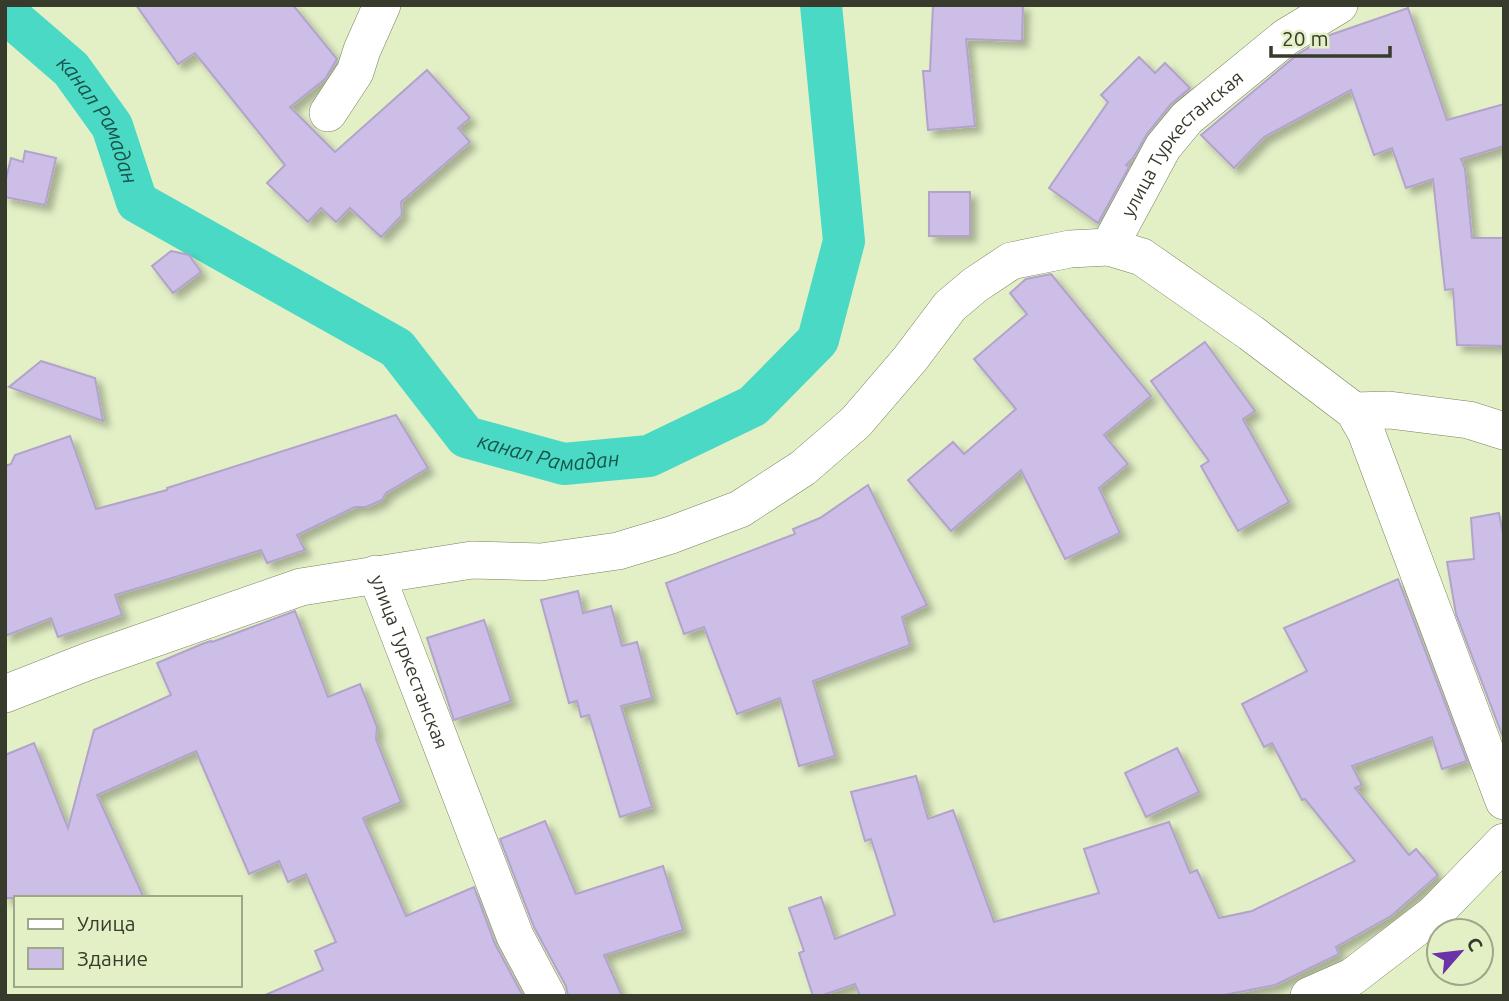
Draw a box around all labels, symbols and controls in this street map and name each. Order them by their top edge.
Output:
scale bar [1271,14,1390,58]
text: 20 m [1282,26,1329,50]
water label: канал Рамадан [53,50,143,187]
street label: улица Туркестанская [1116,66,1247,221]
water label: канал Рамадан [475,428,620,475]
street label: улица Туркестанская [366,572,453,752]
legend [14,896,242,987]
text: Улица [77,911,135,935]
north arrow [1425,917,1495,987]
text: С [1462,933,1488,955]
text: Здание [77,946,148,970]

